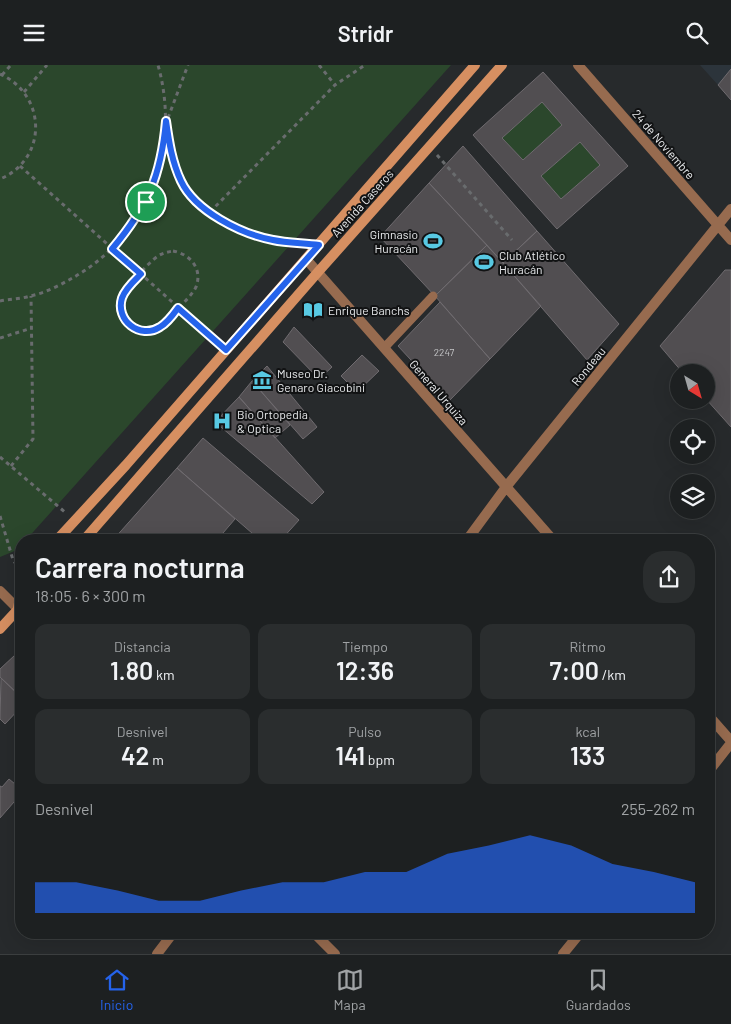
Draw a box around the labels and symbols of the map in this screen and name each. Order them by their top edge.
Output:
street label: 24 de Noviembre [630,106,698,182]
street label: Avenida Caseros [328,166,396,239]
pin [125,181,167,223]
place label: Gimnasio Huracán [370,227,418,255]
sports icon: Gimnasio Huracán [422,230,444,252]
place label: Club Atlético Huracán [499,248,565,276]
sports icon: Club Atlético Huracán [473,251,495,273]
library icon: Enrique Banchs [302,299,324,321]
place label: Enrique Banchs [328,303,410,317]
street label: Rondeau [568,344,608,388]
house number: 2247 [434,346,455,358]
street label: General Urquiza [407,357,471,427]
north arrow [670,364,715,409]
place label: Museo Dr. Genaro Giacobini [277,366,365,394]
museum icon: Museo Dr. Genaro Giacobini [251,369,273,391]
place label: Bio Ortopedia & Optica [237,407,308,435]
hospital icon: Bio Ortopedia & Optica [211,410,233,432]

